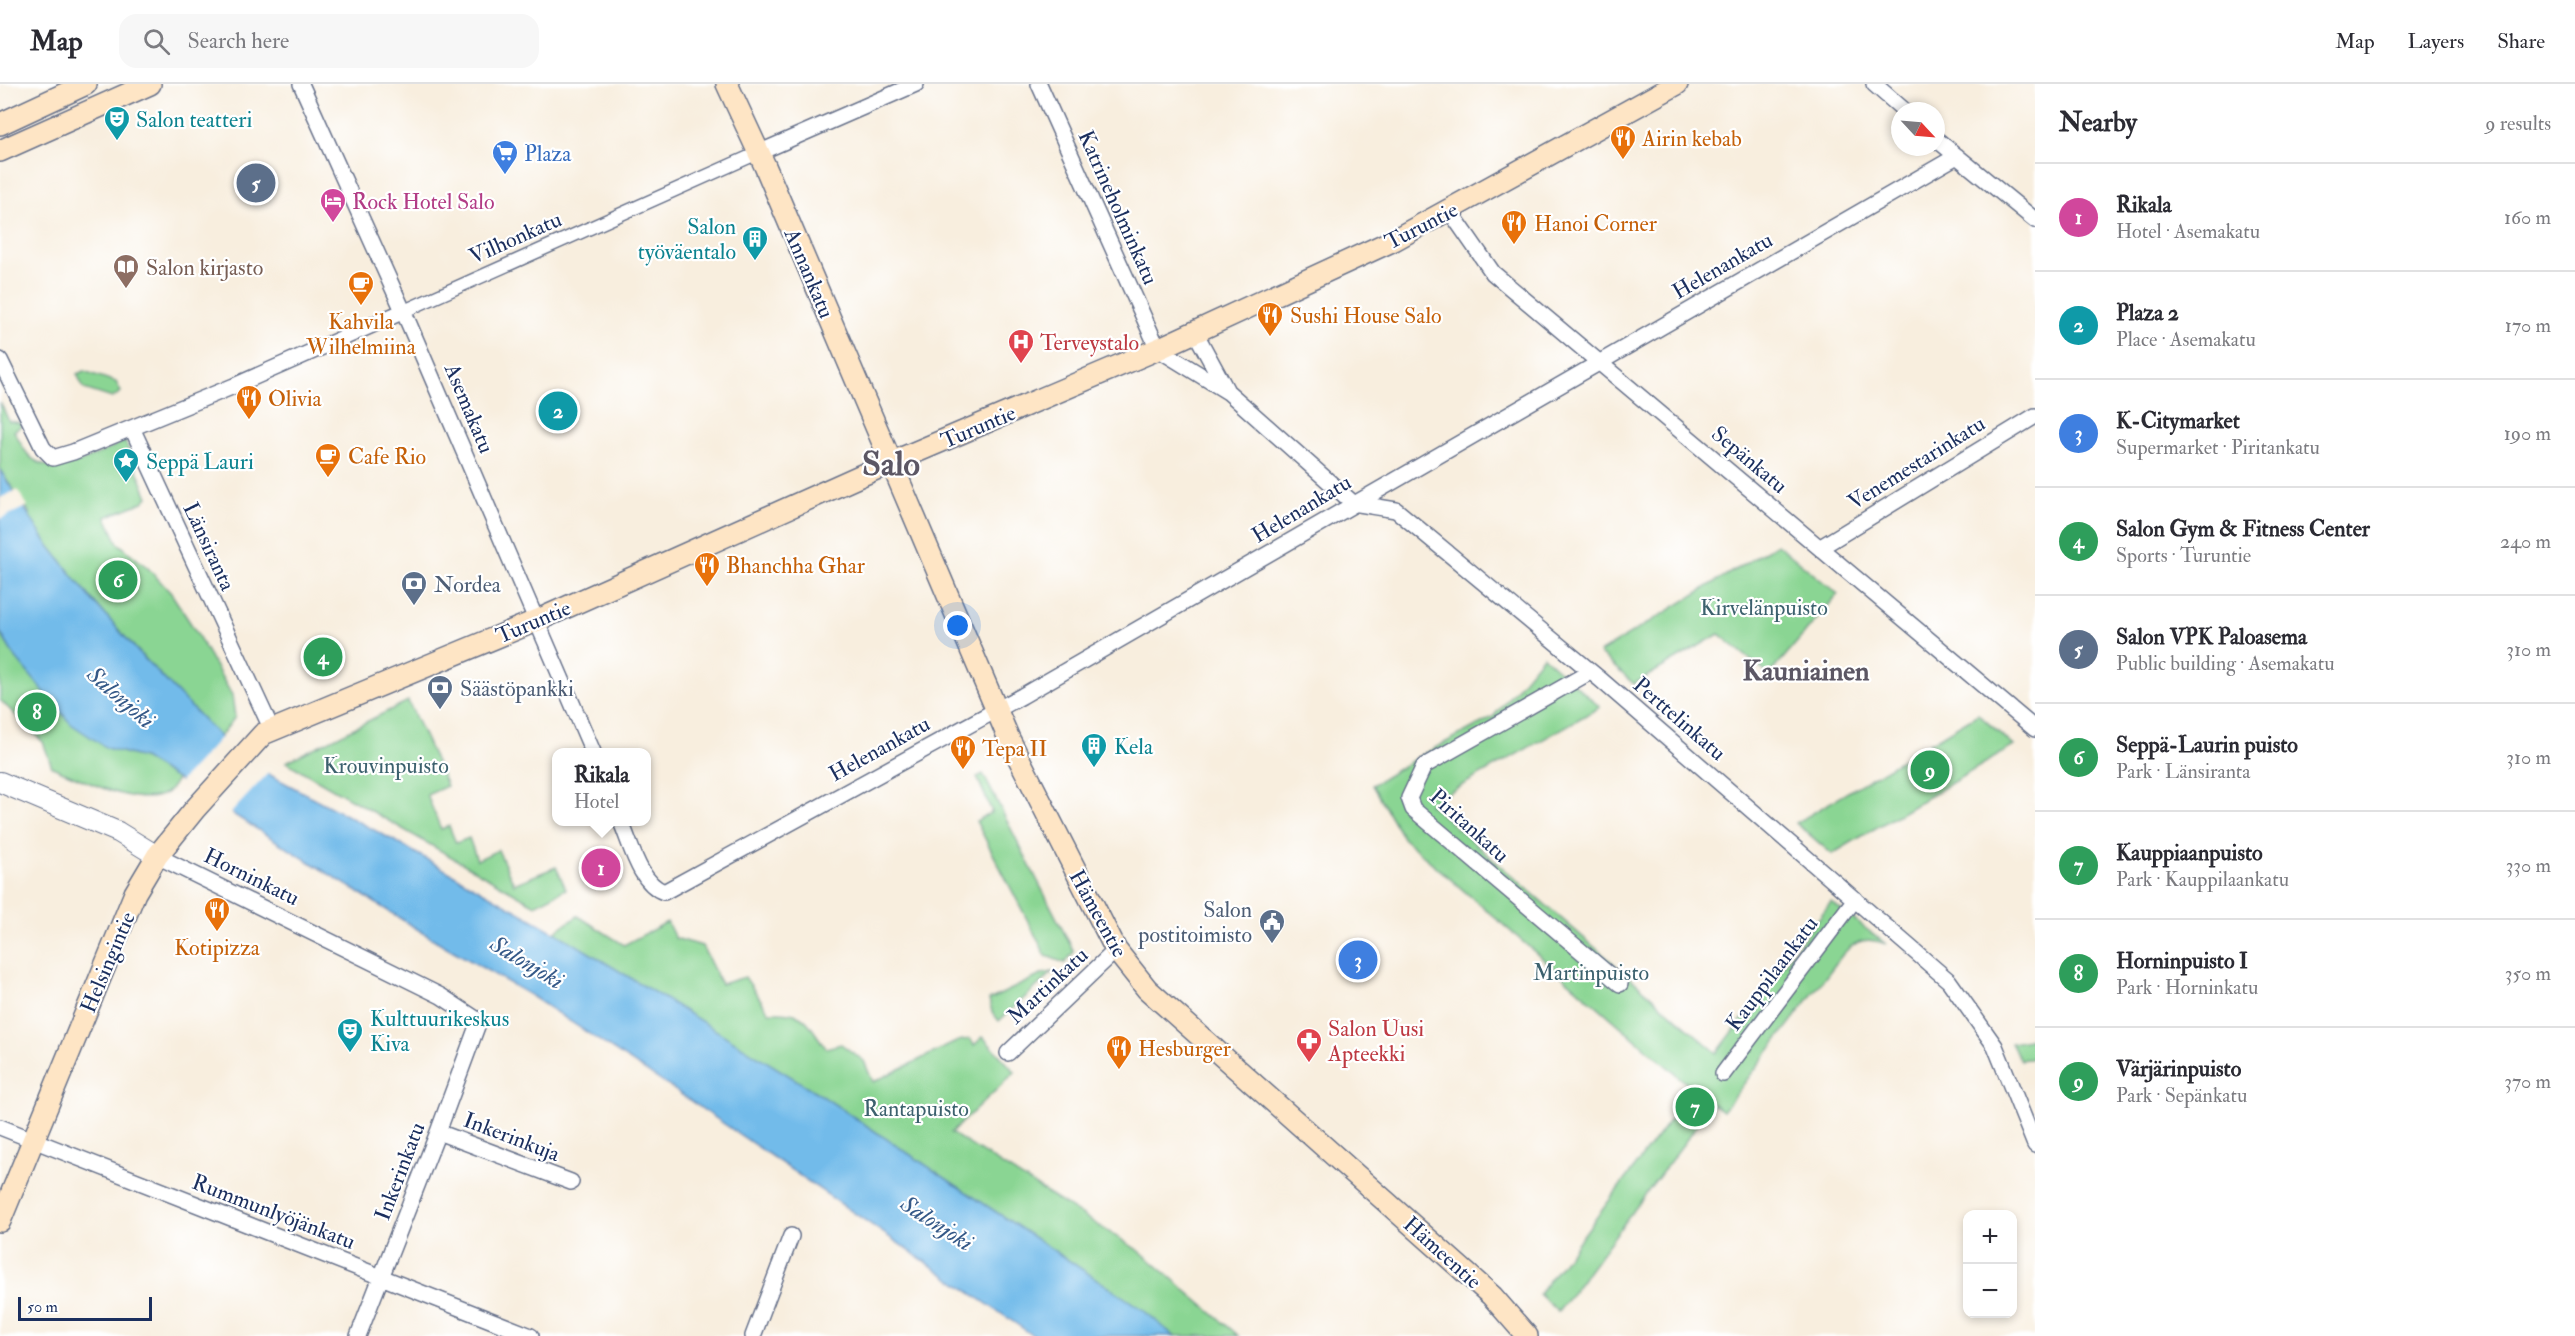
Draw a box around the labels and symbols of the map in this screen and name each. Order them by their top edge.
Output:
north arrow [1891,102,1945,156]
theatre icon: Salon teatteri [102,104,132,142]
place label: Salon teatteri [136,106,252,134]
restaurant icon: Airin kebab [1608,123,1638,161]
place label: Airin kebab [1641,125,1742,153]
street label: Katrineholminkatu [1072,126,1165,289]
supermarket icon: Plaza [490,138,520,176]
place label: Plaza [524,140,572,168]
pin: 5 [236,160,276,206]
hotel icon: Rock Hotel Salo [318,186,348,224]
place label: Rock Hotel Salo [352,188,494,216]
street label: Turuntie [1380,196,1463,256]
street label: Vilhonkatu [465,205,566,271]
restaurant icon: Hanoi Corner [1499,208,1529,246]
place label: Hanoi Corner [1534,210,1658,238]
place label: Salon työväentalo [638,213,736,266]
street label: Annankatu [777,223,841,323]
building icon: Salon työväentalo [740,224,770,262]
street label: Helenankatu [1667,226,1778,306]
library icon: Salon kirjasto [111,252,141,290]
place label: Salon kirjasto [146,254,263,282]
cafe icon: Kahvila Wilhelmiina [346,269,376,307]
restaurant icon: Sushi House Salo [1255,300,1285,338]
place label: Sushi House Salo [1290,302,1442,330]
place label: Kahvila Wilhelmiina [305,308,417,361]
hospital icon: Terveystalo [1006,327,1036,365]
place label: Terveystalo [1040,329,1139,357]
street label: Asemakatu [437,358,500,457]
restaurant icon: Olivia [234,383,264,421]
place label: Olivia [268,385,323,413]
pin: 2 [538,388,578,434]
street label: Turuntie [937,399,1020,455]
street label: Venemestarinkatu [1843,409,1990,516]
street label: Sepänkatu [1705,420,1793,500]
cafe icon: Cafe Rio [313,441,343,479]
place label: Cafe Rio [348,443,426,471]
district label: Salo [862,443,920,486]
place icon: Seppä Lauri [111,446,141,484]
place label: Seppä Lauri [146,448,254,477]
street label: Helenankatu [1247,468,1356,550]
street label: Länsiranta [176,498,242,596]
restaurant icon: Bhanchha Ghar [692,550,722,588]
place label: Bhanchha Ghar [726,552,866,580]
pin: 6 [98,558,138,602]
bank icon: Nordea [399,569,429,607]
place label: Nordea [434,571,502,599]
street label: Turuntie [492,594,575,650]
park label: Kirvelänpuisto [1700,594,1828,623]
your location [943,611,972,640]
pin: 4 [304,634,342,680]
district label: Kauniainen [1743,654,1870,689]
water label: Salonjoki [79,659,162,736]
street label: Perttelinkatu [1627,671,1732,767]
bank icon: Säästöpankki [425,673,455,711]
place label: Säästöpankki [460,675,574,704]
pin: 8 [18,690,57,734]
street label: Helenankatu [824,710,935,788]
building icon: Kela [1079,731,1109,769]
restaurant icon: Tepa II [948,733,978,771]
place label: Kela [1114,733,1154,761]
place label: Tepa II [982,735,1047,764]
pin: 9 [1910,748,1950,792]
park label: Krouvinpuisto [323,752,449,781]
street label: Piritankatu [1424,783,1515,869]
street label: Horninkatu [199,842,304,912]
pin: 1 [582,846,620,890]
street label: Hämeentie [1063,865,1134,962]
restaurant icon: Kotipizza [202,895,232,933]
place label: Salon postitoimisto [1137,896,1252,950]
public building icon: Salon postitoimisto [1257,907,1287,945]
street label: Helsingintie [74,908,142,1017]
street label: Kauppilaankatu [1719,911,1825,1037]
water label: Salonjoki [483,928,570,997]
place label: Kotipizza [174,934,261,963]
pin: 3 [1338,938,1378,982]
street label: Martinkatu [1001,941,1094,1030]
park label: Martinpuisto [1533,959,1649,988]
place label: Kulttuurikeskus Kiva [370,1005,509,1058]
place label: Salon Uusi Apteekki [1327,1015,1424,1069]
theatre icon: Kulttuurikeskus Kiva [335,1016,365,1054]
pharmacy icon: Salon Uusi Apteekki [1294,1026,1324,1064]
restaurant icon: Hesburger [1104,1033,1134,1071]
place label: Hesburger [1138,1035,1232,1063]
pin: 7 [1676,1084,1714,1130]
park label: Rantapuisto [863,1095,969,1124]
street label: Inkerinkuja [460,1106,565,1168]
street label: Inkerinkatu [368,1118,431,1224]
street label: Rummunlyöjänkatu [188,1168,359,1256]
water label: Salonjoki [894,1188,979,1259]
street label: Hämeentie [1397,1210,1487,1295]
scale bar [18,1294,152,1322]

